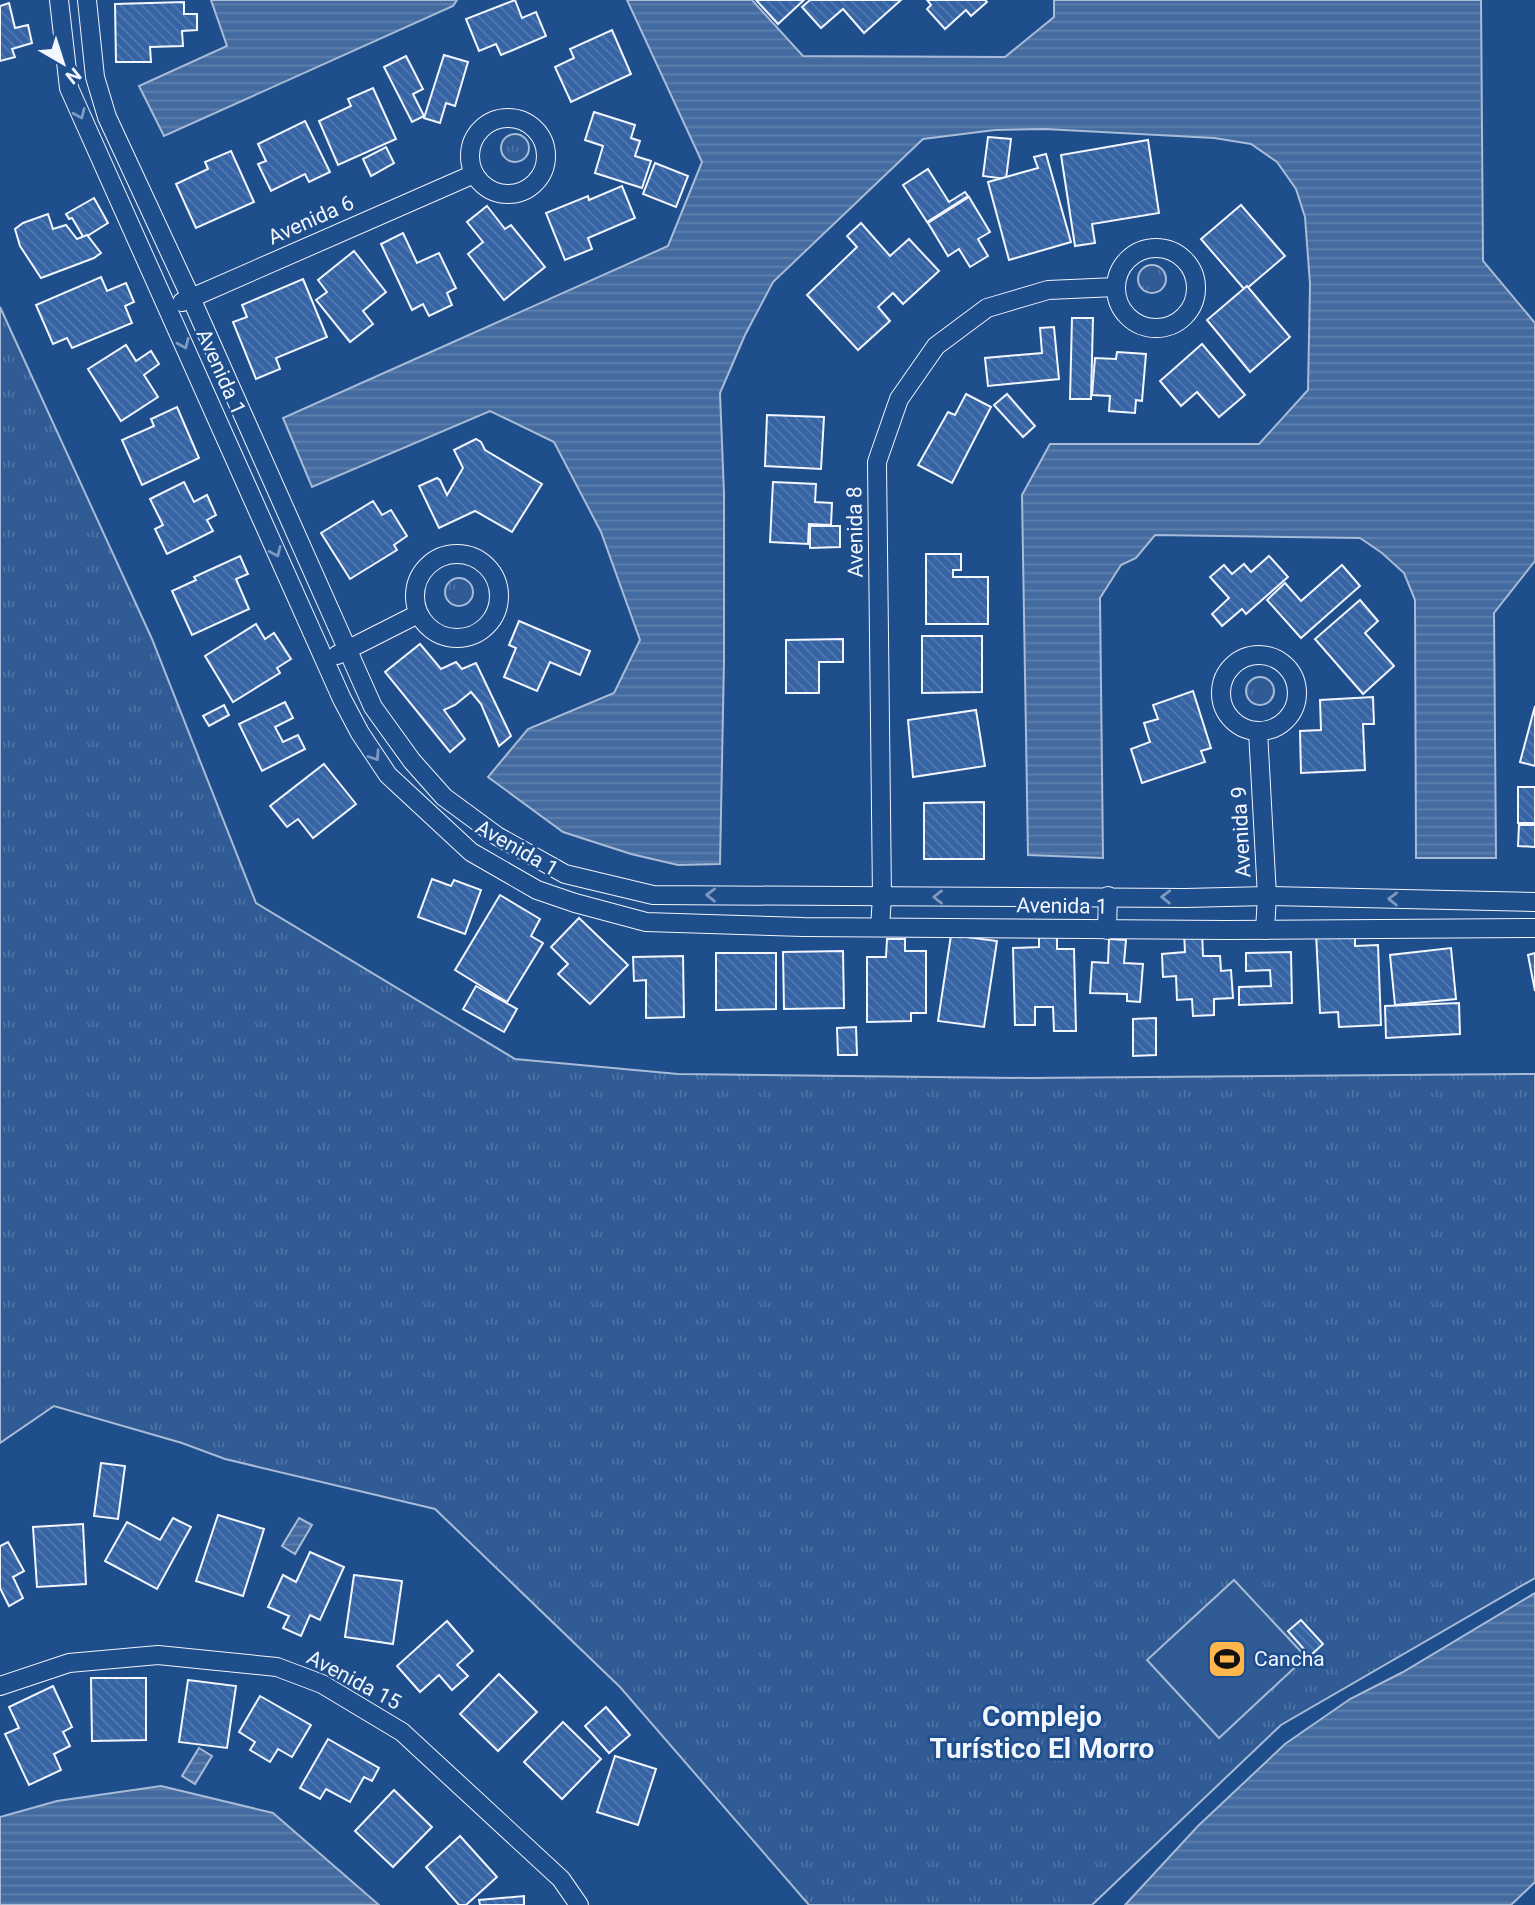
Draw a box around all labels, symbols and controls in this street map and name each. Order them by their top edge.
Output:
north arrow [28,28,98,98]
text: N [61,63,86,89]
one-way arrow [72,107,86,119]
street label: Avenida 6 [264,190,358,250]
street label: Avenida 1 [191,325,251,419]
one-way arrow [176,337,190,349]
street label: Avenida 8 [842,486,868,578]
one-way arrow [268,545,282,557]
one-way arrow [367,748,380,761]
street label: Avenida 9 [1227,786,1255,878]
street label: Avenida 1 [471,815,563,881]
one-way arrow [705,887,716,903]
one-way arrow [933,889,943,905]
one-way arrow [1160,890,1171,905]
one-way arrow [1388,891,1399,906]
street label: Avenida 1 [1016,893,1108,919]
sports icon: Cancha [1206,1638,1248,1680]
street label: Avenida 15 [303,1645,405,1715]
place label: Cancha [1254,1647,1325,1671]
district label: Complejo Turístico El Morro [930,1700,1154,1765]

